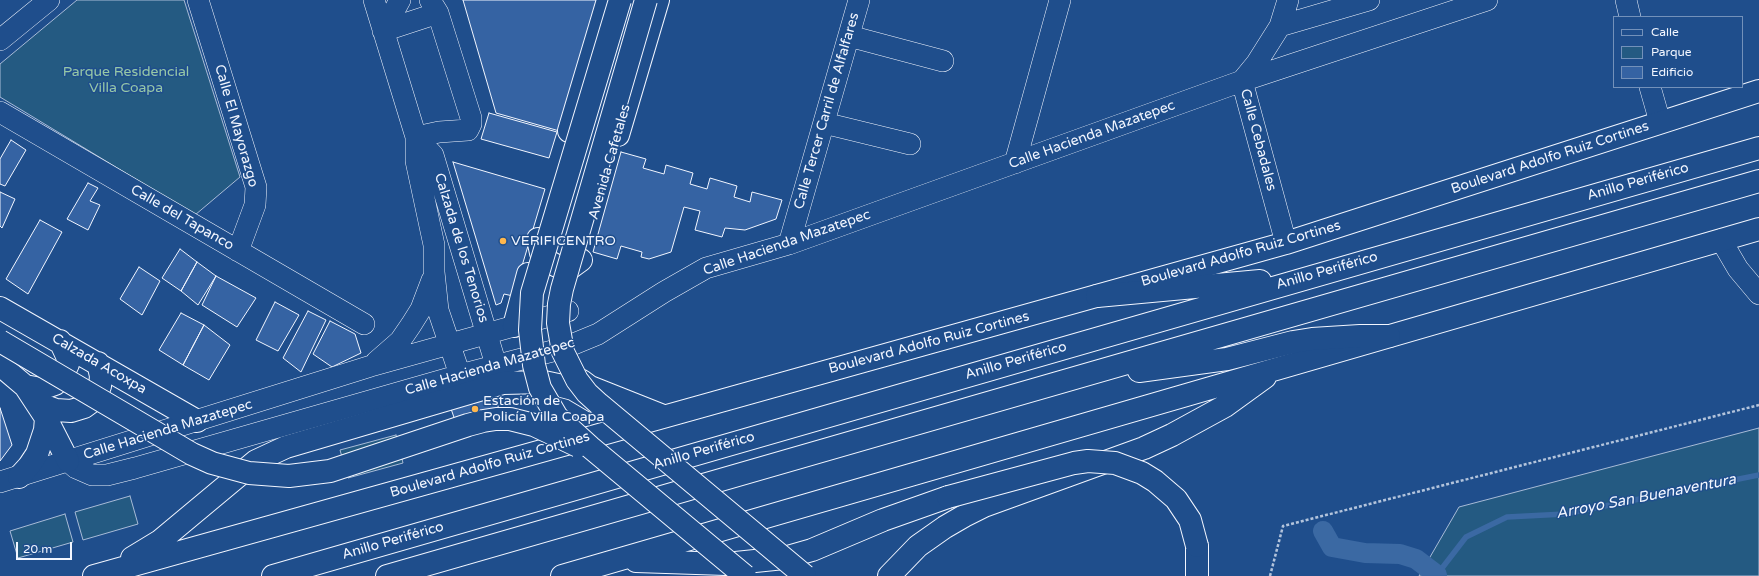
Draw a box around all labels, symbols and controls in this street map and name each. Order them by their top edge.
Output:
street label: Calle Tercer Carril de Alfalfares [791,11,863,211]
legend [1613,16,1743,88]
text: Calle [1651,25,1679,39]
text: Parque [1651,45,1692,59]
street label: Calle El Mayorazgo [210,63,262,189]
park label: Parque Residencial Villa Coapa [63,64,189,96]
text: Edificio [1651,65,1693,79]
street label: Calle Cebadales [1236,87,1280,193]
street label: Calle Hacienda Mazatepec [1007,97,1177,173]
street label: Avenida Cafetales [586,102,634,222]
street label: Boulevard Adolfo Ruiz Cortines [1449,118,1651,198]
street label: Anillo Periférico [1585,159,1691,205]
street label: Calzada de los Tenorios [430,171,492,325]
street label: Calle del Tapanco [127,182,237,254]
street label: Calle Hacienda Mazatepec [701,206,873,280]
street label: Boulevard Adolfo Ruiz Cortines [1139,217,1343,291]
place label: VERIFICENTRO [511,233,616,249]
marker: VERIFICENTRO [498,236,508,246]
street label: Anillo Periférico [1274,248,1380,294]
street label: Boulevard Adolfo Ruiz Cortines [827,308,1031,378]
street label: Calzada Acoxpa [49,330,149,398]
street label: Calle Hacienda Mazatepec [403,335,577,399]
street label: Anillo Periférico [963,338,1069,384]
place label: Estación de Policía Villa Coapa [483,393,604,426]
street label: Calle Hacienda Mazatepec [81,396,255,464]
marker: Estación de Policía Villa Coapa [470,404,480,414]
street label: Boulevard Adolfo Ruiz Cortines [388,428,592,502]
street label: Anillo Periférico [651,428,757,474]
water label: Arroyo San Buenaventura [1555,471,1737,523]
street label: Anillo Periférico [340,518,446,564]
scale bar [18,534,74,560]
text: 20 m [23,542,52,556]

